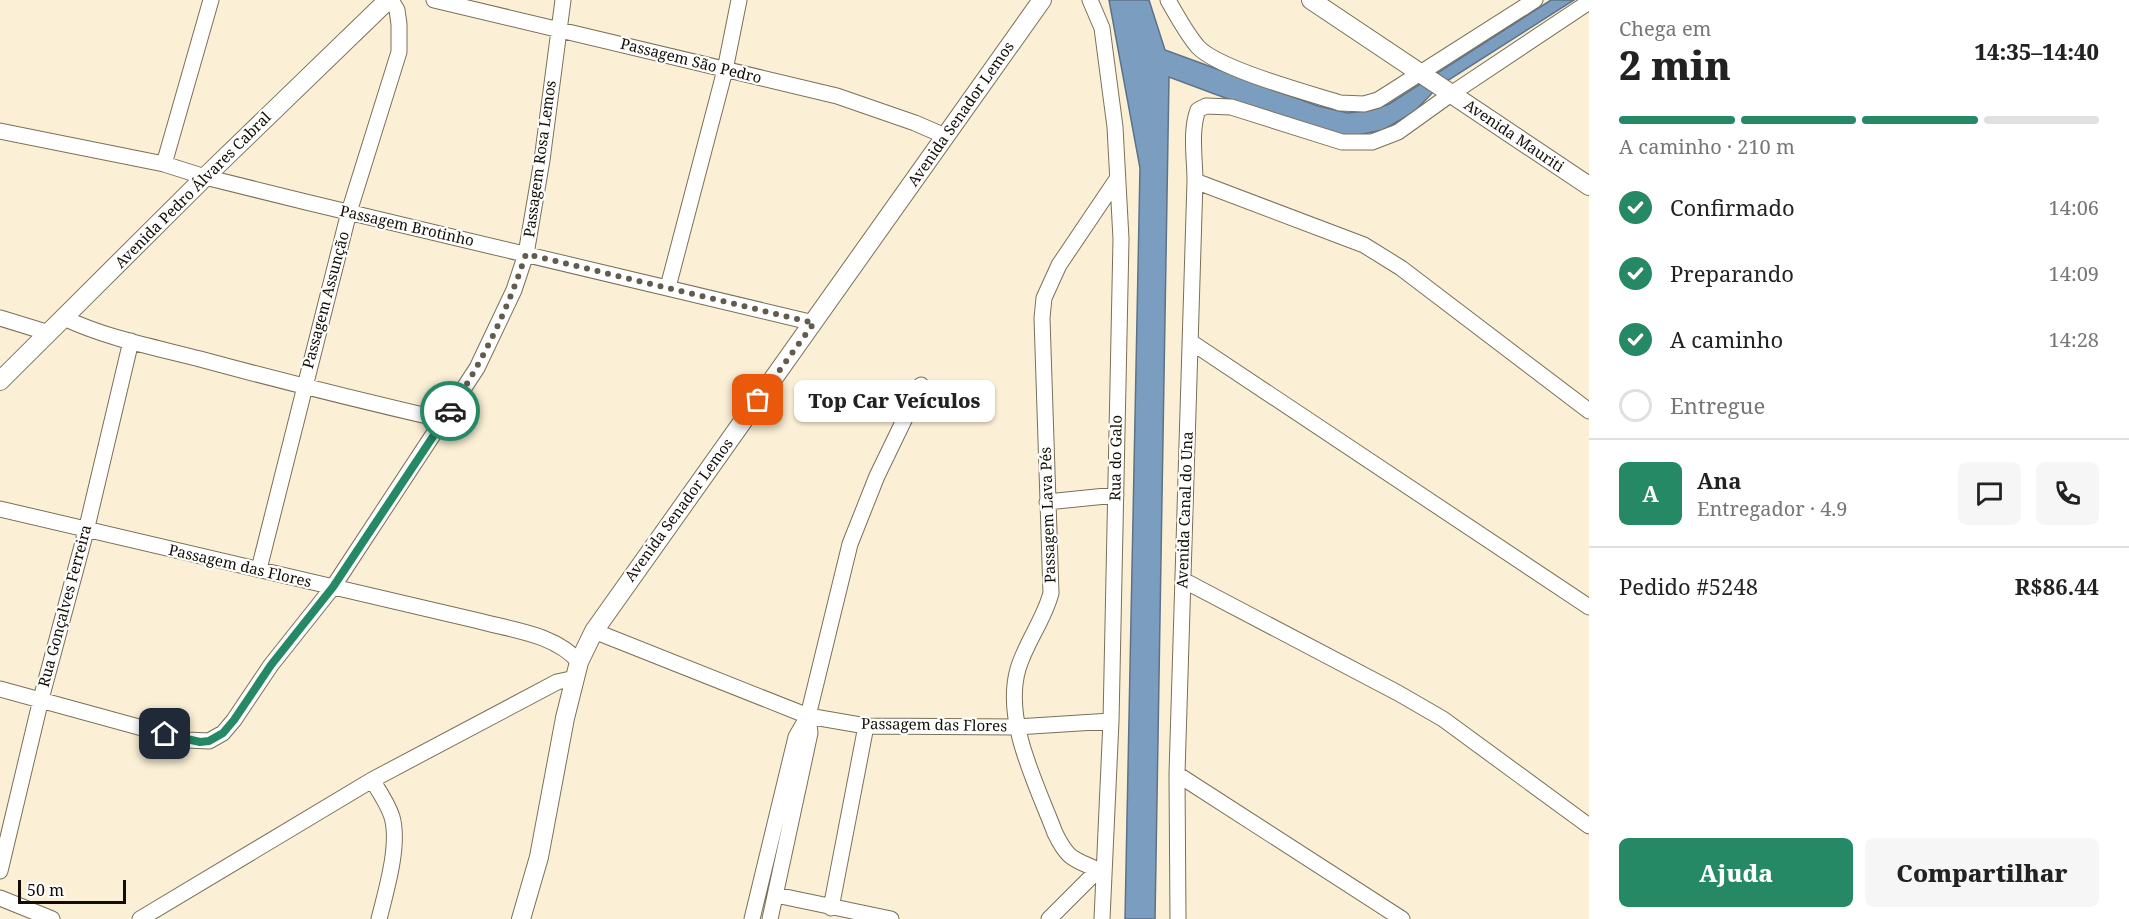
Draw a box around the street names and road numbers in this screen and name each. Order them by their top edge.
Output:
street label: Passagem São Pedro [619,33,764,87]
street label: Avenida Senador Lemos [903,37,1018,190]
street label: Passagem Rosa Lemos [518,79,560,239]
street label: Avenida Mauriti [1461,94,1569,176]
street label: Avenida Pedro Álvares Cabral [110,107,275,272]
street label: Passagem Brotinho [338,200,476,250]
street label: Passagem Assunção [297,229,353,371]
street label: Rua do Galo [1104,415,1126,501]
street label: Avenida Canal do Una [1171,431,1197,589]
street label: Avenida Senador Lemos [619,434,737,585]
street label: Passagem Lava Pés [1035,446,1059,584]
street label: Rua Gonçalves Ferreira [33,522,95,689]
street label: Passagem das Flores [167,539,314,591]
street label: Passagem das Flores [861,713,1007,735]

